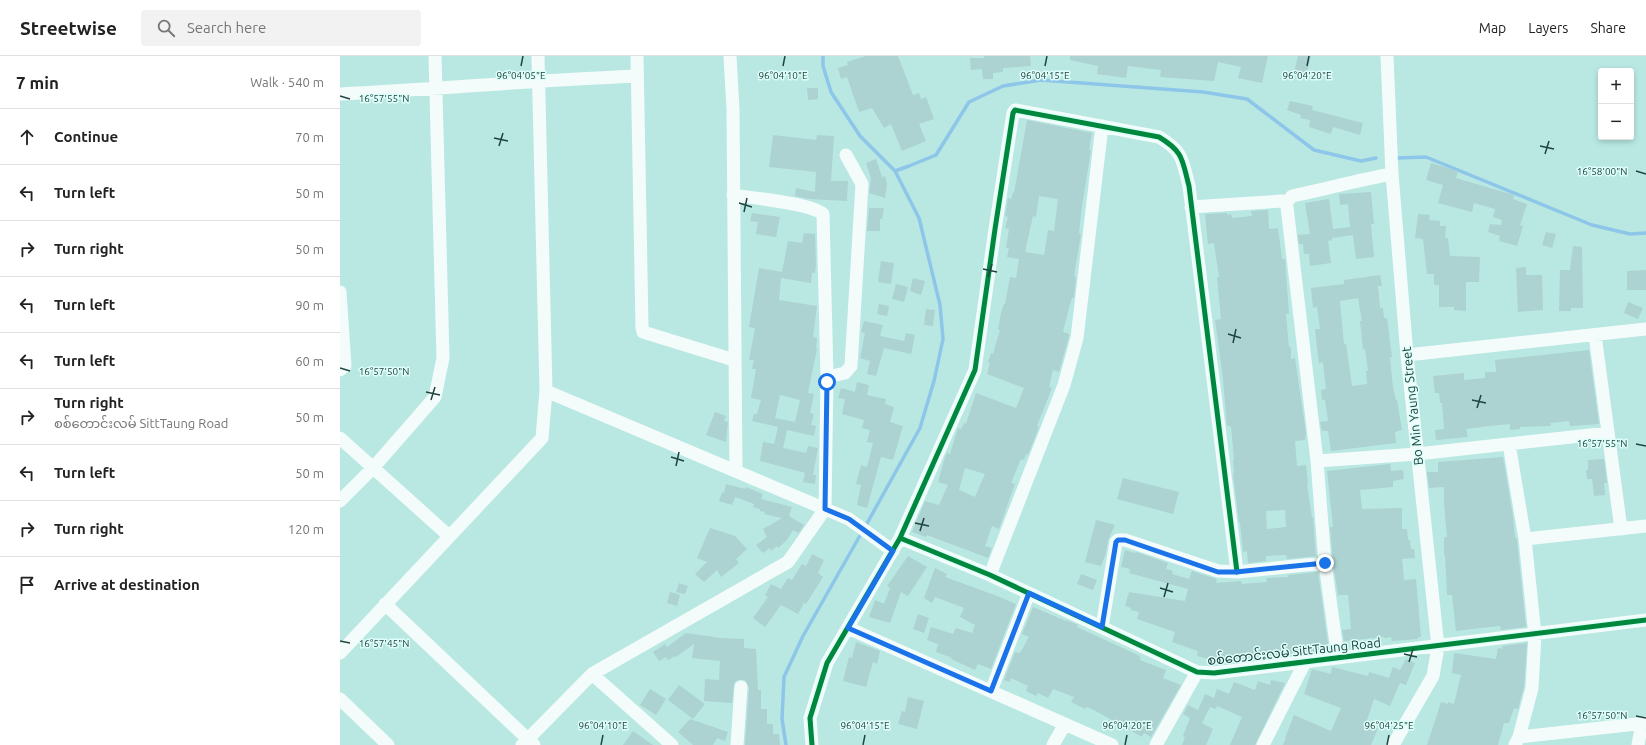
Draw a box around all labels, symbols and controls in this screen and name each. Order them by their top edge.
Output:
search box [141,10,421,46]
text: Streetwise [20,17,117,39]
icon: search [155,17,177,39]
text: Search here [187,19,266,36]
text: Map [1479,20,1506,36]
text: Layers [1528,20,1568,36]
text: Share [1590,20,1626,36]
map controls [1598,68,1634,140]
button: + [1598,68,1634,104]
text: 96°04'05"E [496,70,546,81]
text: 96°04'10"E [758,70,808,81]
text: 96°04'15"E [1020,70,1070,81]
text: 96°04'20"E [1282,70,1332,81]
text: 7 min [16,73,59,92]
text: Walk · 540 m [250,75,324,89]
text: 16°57'55"N [359,93,409,104]
button: − [1598,104,1634,140]
icon: ahead [16,126,38,148]
text: Continue [54,128,118,145]
text: 70 m [295,130,324,144]
text: 16°58'00"N [1577,166,1627,177]
icon: left [16,182,38,204]
text: Turn left [54,184,115,201]
text: 50 m [295,186,324,200]
icon: right [16,238,38,260]
text: Turn right [54,240,124,257]
text: 50 m [295,242,324,256]
icon: left [16,294,38,316]
text: Turn left [54,296,115,313]
text: 90 m [295,298,324,312]
street label: Bo Min Yaung Street [1399,346,1425,466]
icon: left [16,350,38,372]
text: Turn left [54,352,115,369]
text: 60 m [295,354,324,368]
text: 16°57'50"N [359,366,409,377]
route start [818,373,836,391]
text: Turn right [54,394,124,411]
icon: right [16,406,38,428]
text: 50 m [295,410,324,424]
text: စစ်တောင်းလမ် SittTaung Road [54,416,228,430]
text: 16°57'55"N [1577,438,1627,449]
icon: left [16,462,38,484]
text: Turn left [54,464,115,481]
text: 50 m [295,466,324,480]
icon: right [16,518,38,540]
text: Turn right [54,520,124,537]
text: 120 m [288,522,324,536]
route end [1316,554,1334,572]
icon: arrive [16,574,38,596]
text: Arrive at destination [54,576,200,593]
street label: စစ်တောင်းလမ် SittTaung Road [1206,634,1381,667]
text: 16°57'45"N [359,638,409,649]
text: 16°57'50"N [1577,710,1627,721]
text: 96°04'10"E [578,720,628,731]
text: 96°04'15"E [840,720,890,731]
text: 96°04'20"E [1102,720,1152,731]
text: 96°04'25"E [1364,720,1414,731]

